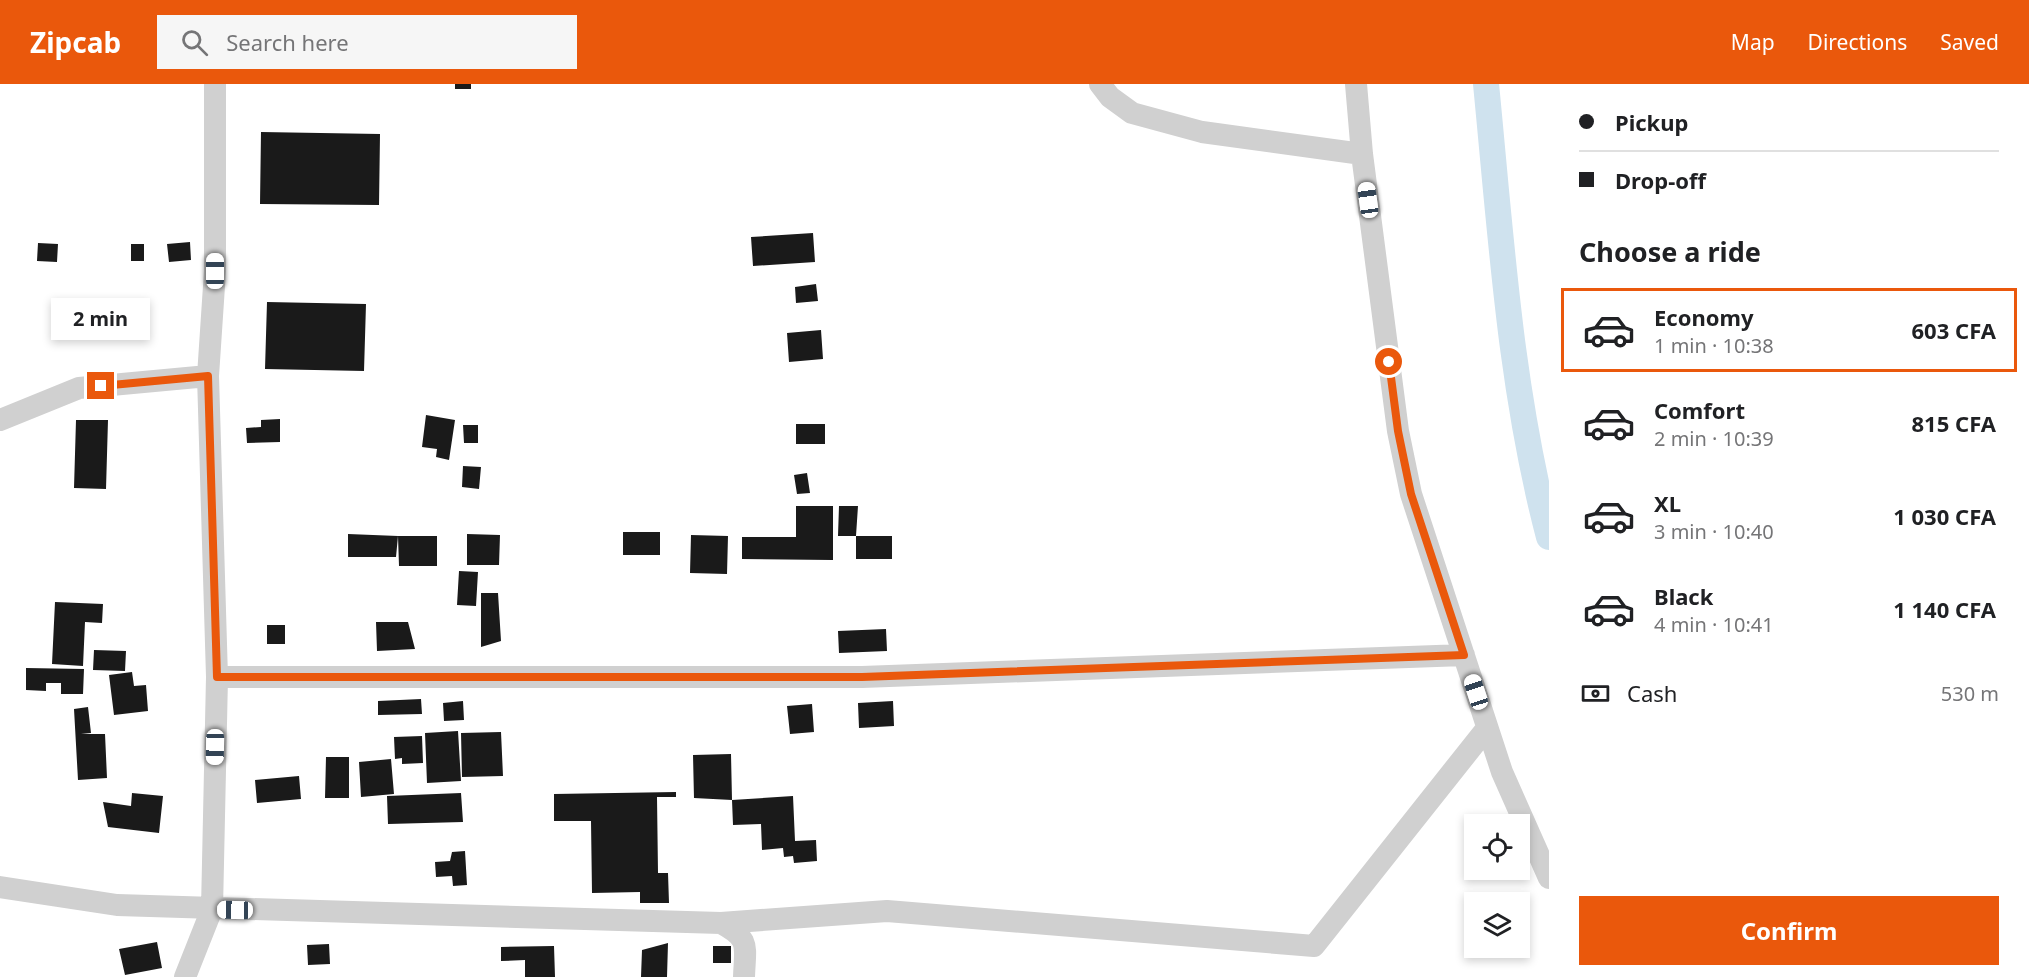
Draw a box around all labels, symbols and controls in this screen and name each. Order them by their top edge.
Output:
search box [157,15,577,69]
text: Zipcab [30,23,121,61]
icon: search [178,26,211,59]
text: Search here [226,27,349,57]
text: Map [1731,28,1775,56]
text: Directions [1808,28,1907,56]
text: Saved [1940,28,1999,56]
text: Pickup [1615,107,1688,137]
text: Drop-off [1615,165,1706,195]
car [1357,181,1379,219]
text: Choose a ride [1579,233,1761,270]
car [206,253,224,289]
callout: 2 min [51,299,150,341]
text: Economy [1654,302,1753,332]
icon: car [1582,303,1636,357]
text: 2 min [73,305,128,332]
text: 603 CFA [1912,315,1996,345]
text: 1 min · 10:38 [1654,332,1774,359]
route start [1375,348,1402,375]
route end [87,372,114,399]
text: Comfort [1654,395,1745,425]
icon: car [1582,396,1636,450]
text: 815 CFA [1912,408,1996,438]
text: 2 min · 10:39 [1654,425,1774,452]
text: XL [1654,488,1681,518]
icon: car [1582,489,1636,543]
text: 1 030 CFA [1893,501,1996,531]
text: 3 min · 10:40 [1654,518,1774,545]
text: Black [1654,581,1713,611]
icon: car [1582,582,1636,636]
text: 1 140 CFA [1893,594,1996,624]
text: 4 min · 10:41 [1654,611,1774,638]
car [1462,672,1490,712]
icon: cash [1579,677,1612,710]
text: Cash [1627,678,1677,708]
text: 530 m [1941,680,1999,707]
car [206,729,224,765]
map controls [1464,814,1530,958]
button: locate [1464,814,1530,880]
button: layers [1464,892,1530,958]
button: Confirm [1579,896,1999,965]
car [217,901,253,919]

